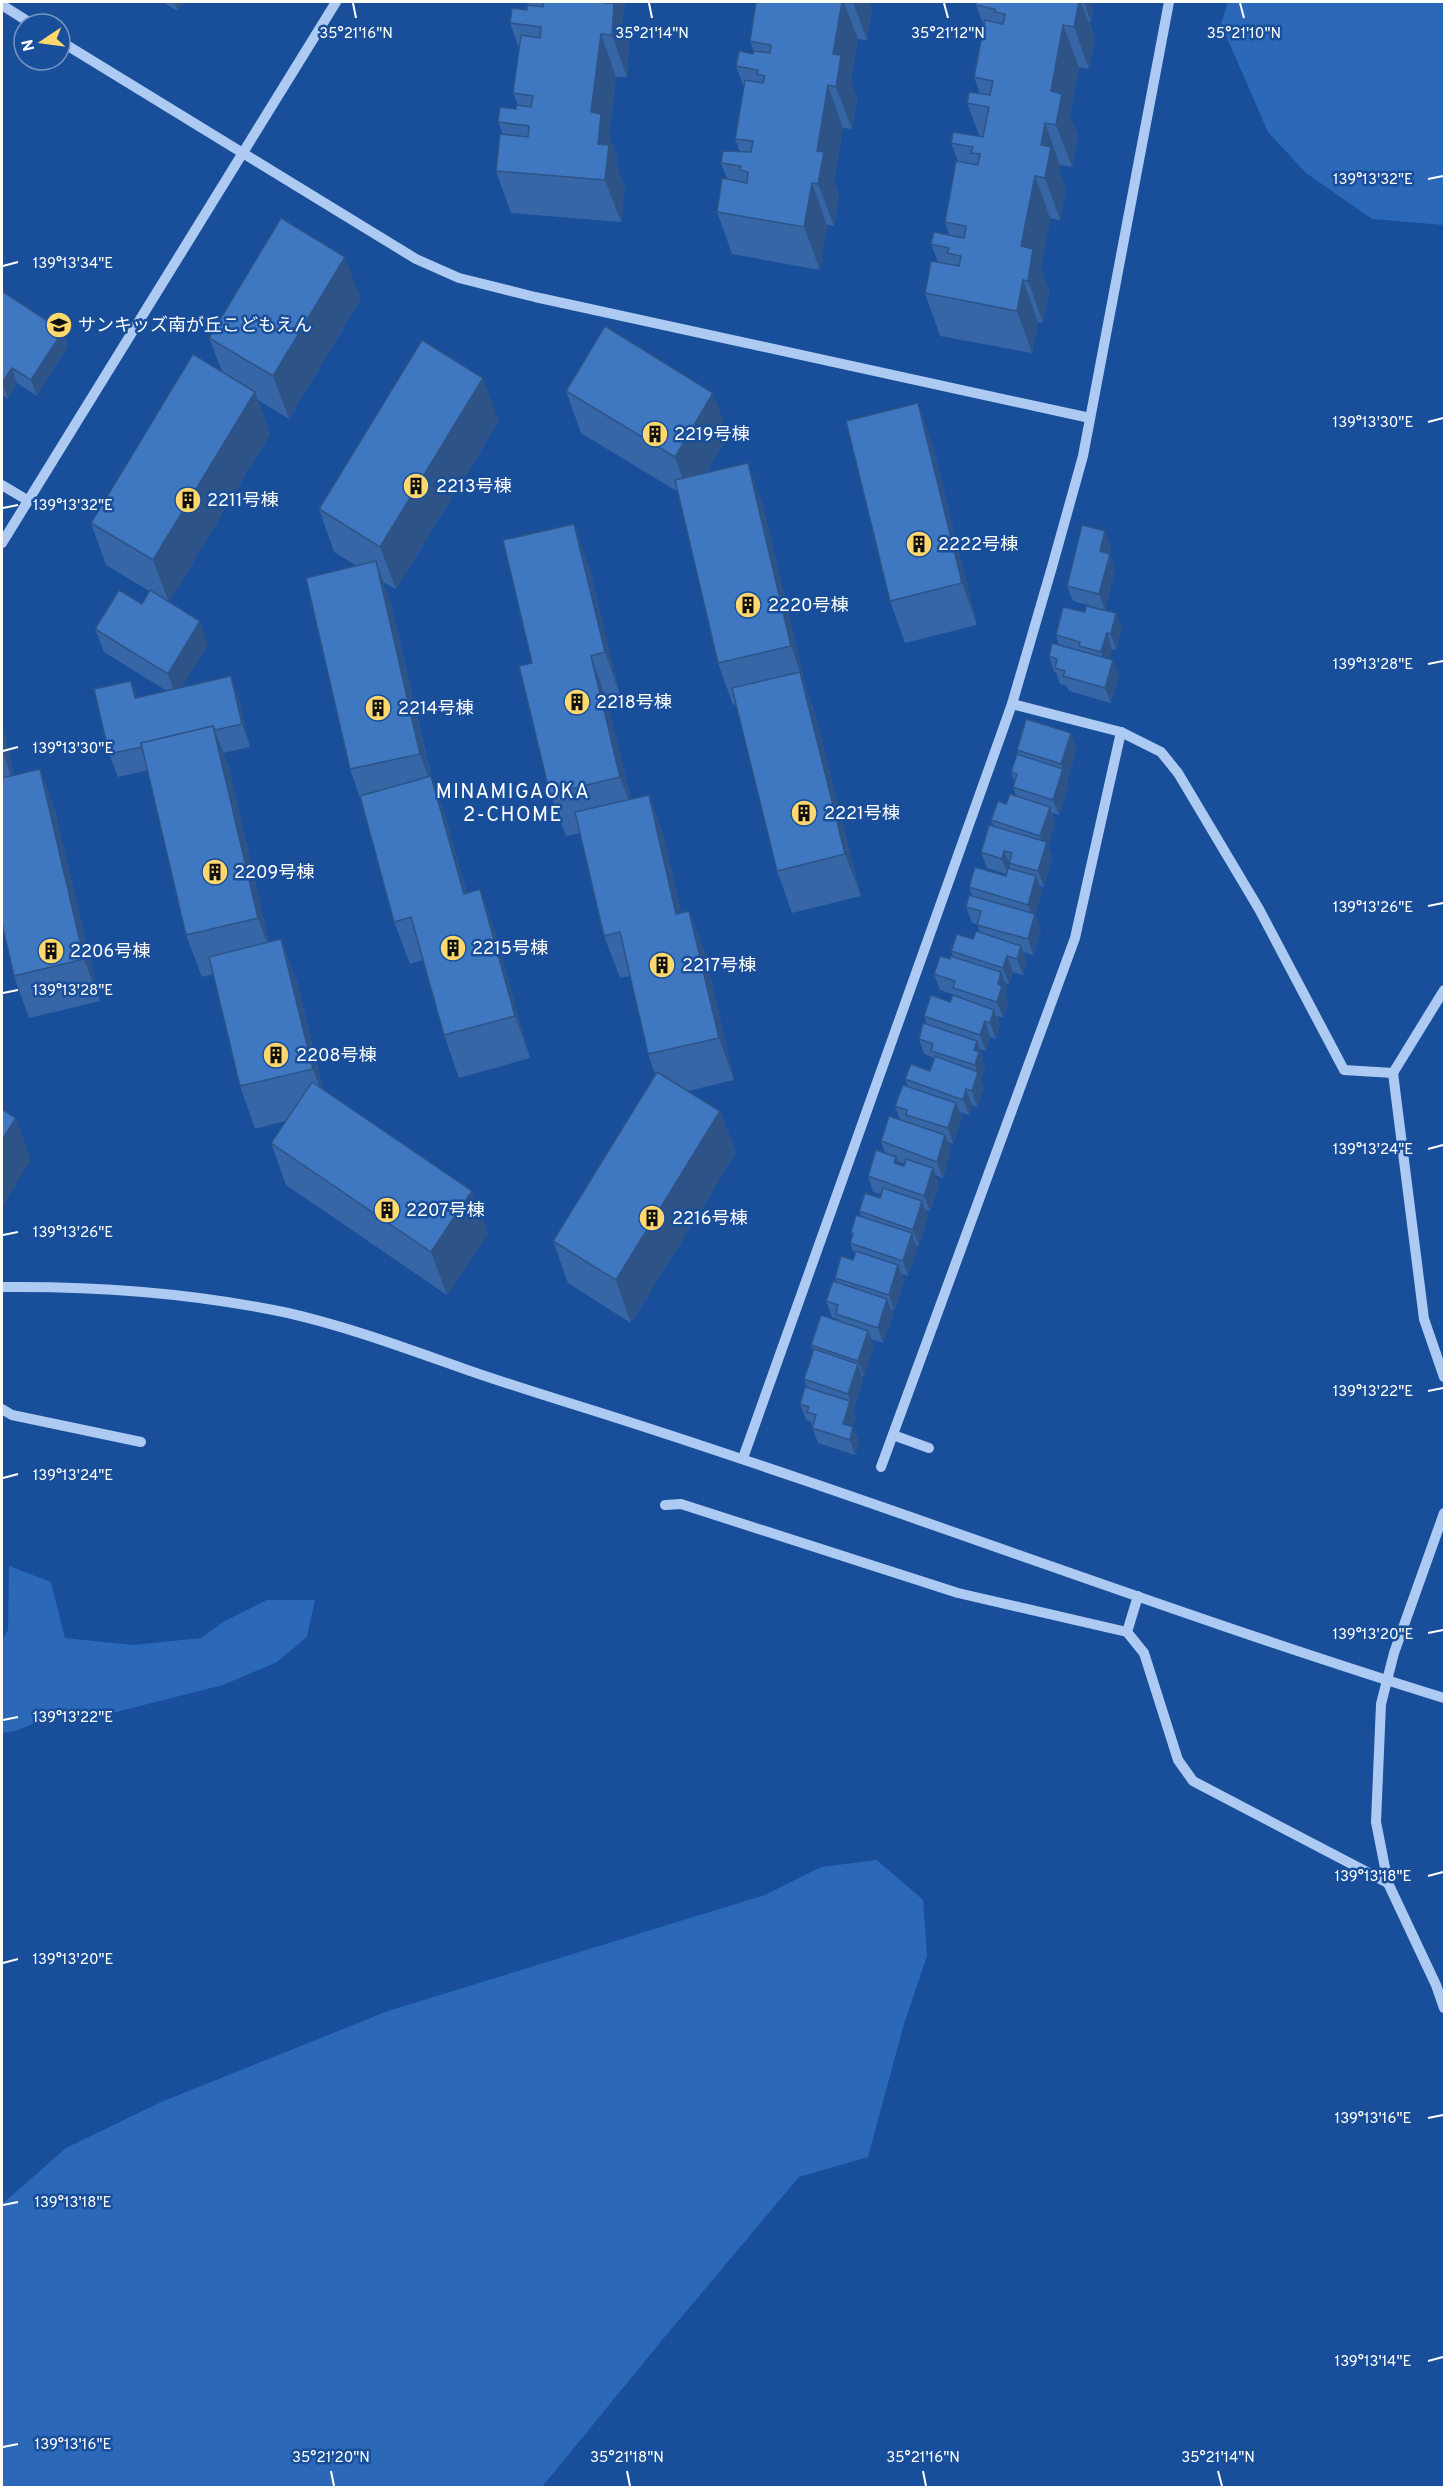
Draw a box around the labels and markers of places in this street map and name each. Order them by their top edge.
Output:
school or university icon: サンキッズ南が丘こどもえん [44,310,74,340]
place label: サンキッズ南が丘こどもえん [78,315,312,338]
building icon: 2219号棟 [640,419,670,449]
place label: 2219号棟 [674,424,750,447]
building icon: 2213号棟 [401,471,431,501]
place label: 2213号棟 [436,476,512,499]
building icon: 2211号棟 [173,485,203,515]
place label: 2211号棟 [207,490,278,513]
building icon: 2222号棟 [904,529,934,559]
place label: 2222号棟 [938,534,1018,557]
building icon: 2220号棟 [733,590,763,620]
place label: 2220号棟 [768,595,849,618]
building icon: 2218号棟 [562,687,592,717]
place label: 2218号棟 [596,692,672,715]
building icon: 2214号棟 [363,693,393,723]
place label: 2214号棟 [398,698,474,721]
building icon: 2221号棟 [789,798,819,828]
place label: 2221号棟 [824,803,900,826]
building icon: 2209号棟 [200,857,230,887]
place label: 2209号棟 [234,862,314,885]
building icon: 2215号棟 [438,933,468,963]
building icon: 2206号棟 [36,936,66,966]
place label: 2215号棟 [472,938,548,961]
place label: 2206号棟 [70,941,150,964]
building icon: 2217号棟 [647,950,677,980]
place label: 2217号棟 [682,955,756,978]
building icon: 2208号棟 [261,1040,291,1070]
place label: 2208号棟 [296,1045,377,1068]
building icon: 2207号棟 [372,1195,402,1225]
place label: 2207号棟 [406,1200,484,1223]
building icon: 2216号棟 [637,1203,667,1233]
place label: 2216号棟 [672,1208,748,1231]

